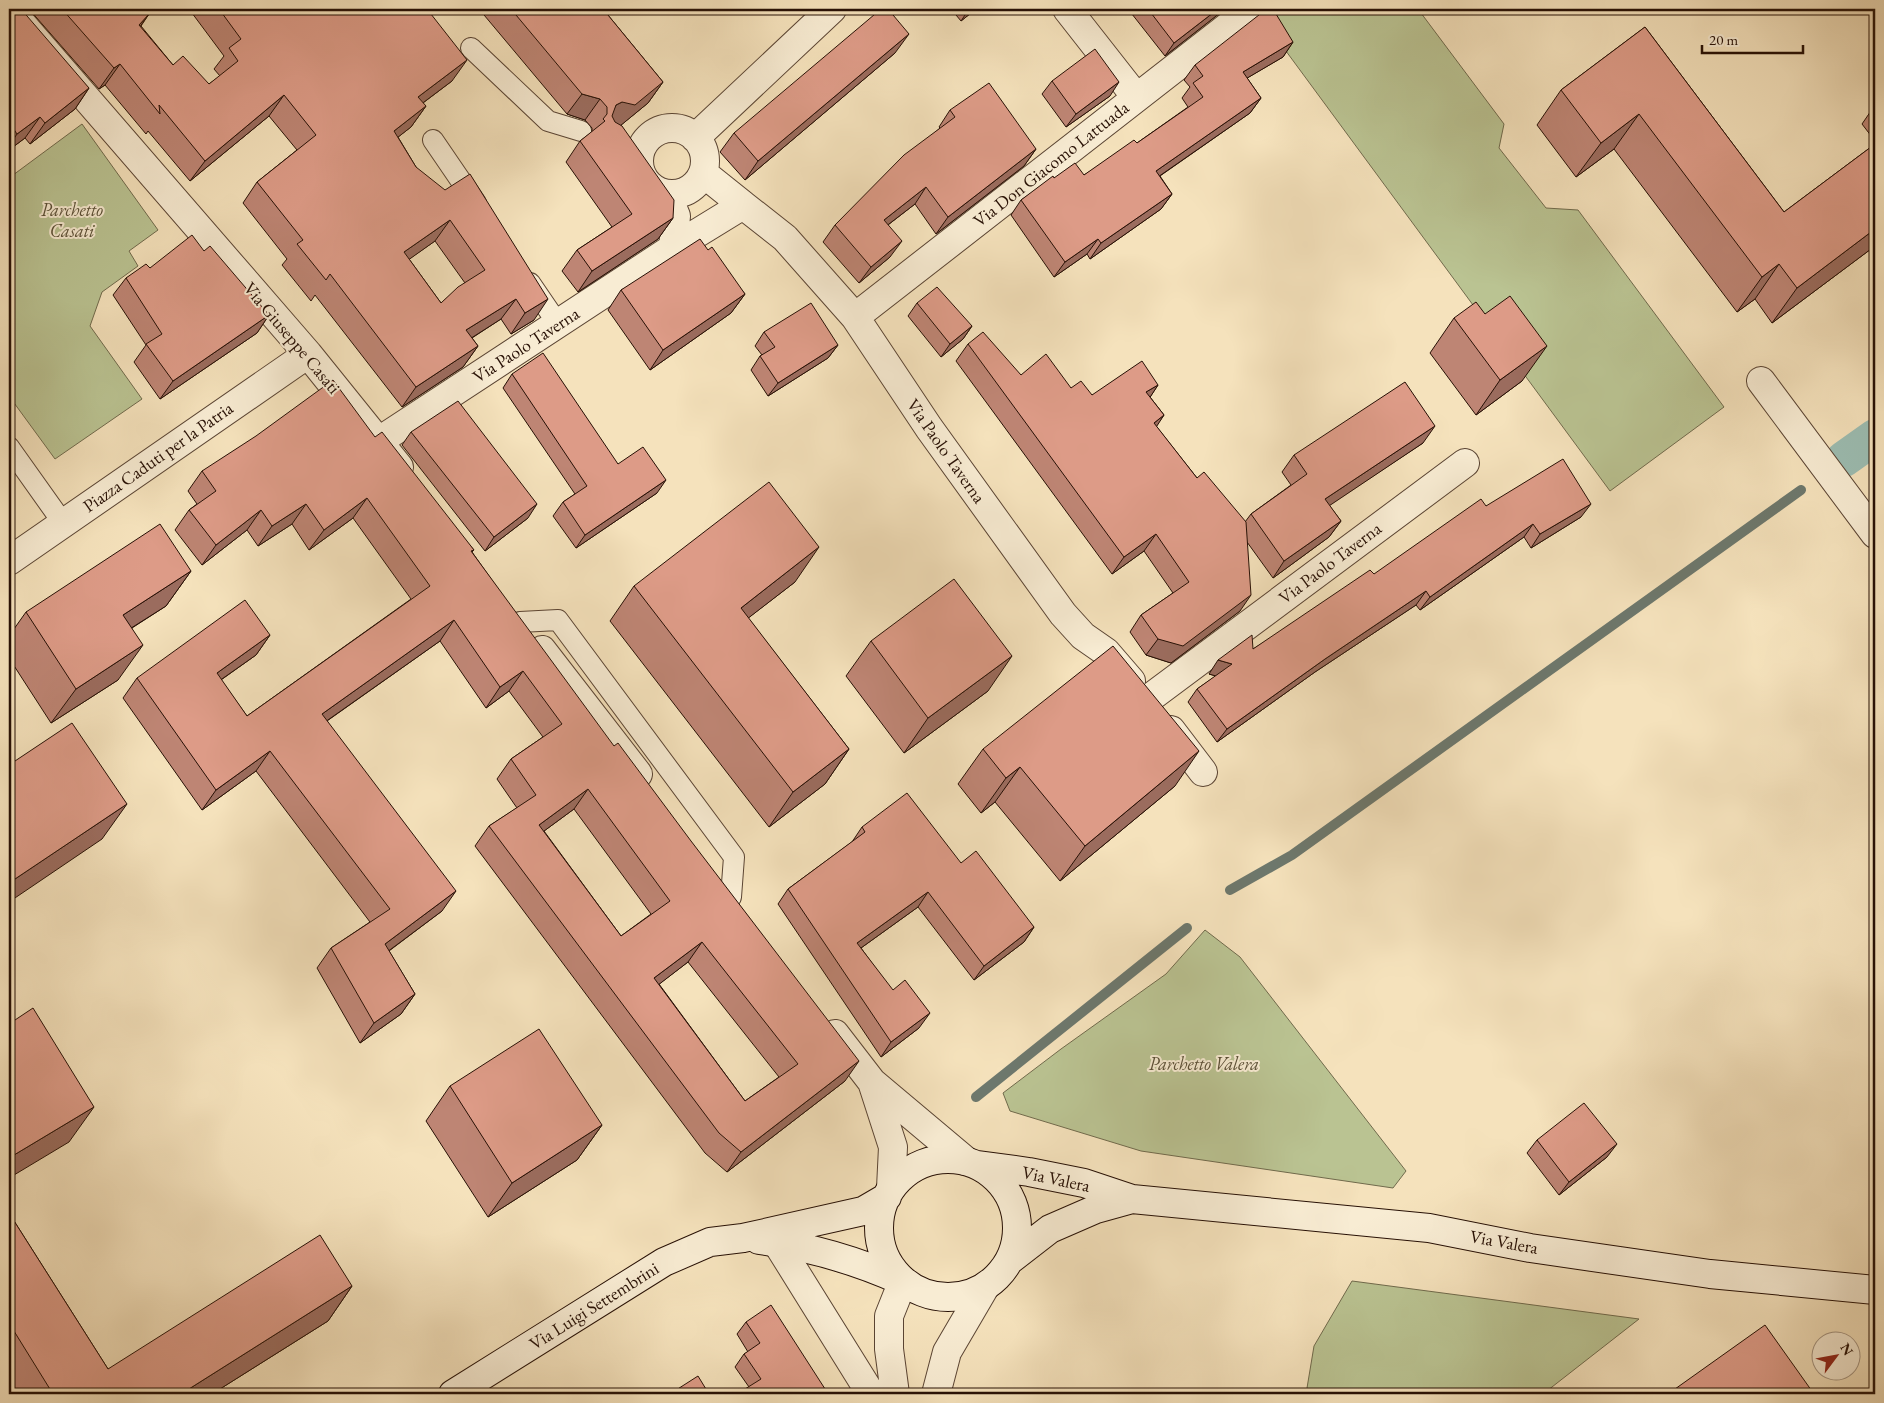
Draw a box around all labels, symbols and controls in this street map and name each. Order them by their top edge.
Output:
scale bar [1702,22,1803,54]
text: 20 m [1709,30,1738,49]
street label: Via Don Giacomo Lattuada [968,95,1134,232]
park label: Parchetto Casati [41,198,103,242]
street label: Via Giuseppe Casati [239,277,346,399]
street label: Via Paolo Taverna [468,301,584,388]
street label: Via Paolo Taverna [902,394,992,508]
street label: Piazza Caduti per la Patria [78,396,238,517]
street label: Via Paolo Taverna [1274,516,1386,609]
park label: Parchetto Valera [1149,1052,1259,1075]
street label: Via Valera [1020,1160,1093,1197]
street label: Via Valera [1468,1224,1541,1259]
street label: Via Luigi Settembrini [525,1256,663,1355]
north arrow [1812,1330,1862,1380]
text: N [1836,1340,1858,1359]

